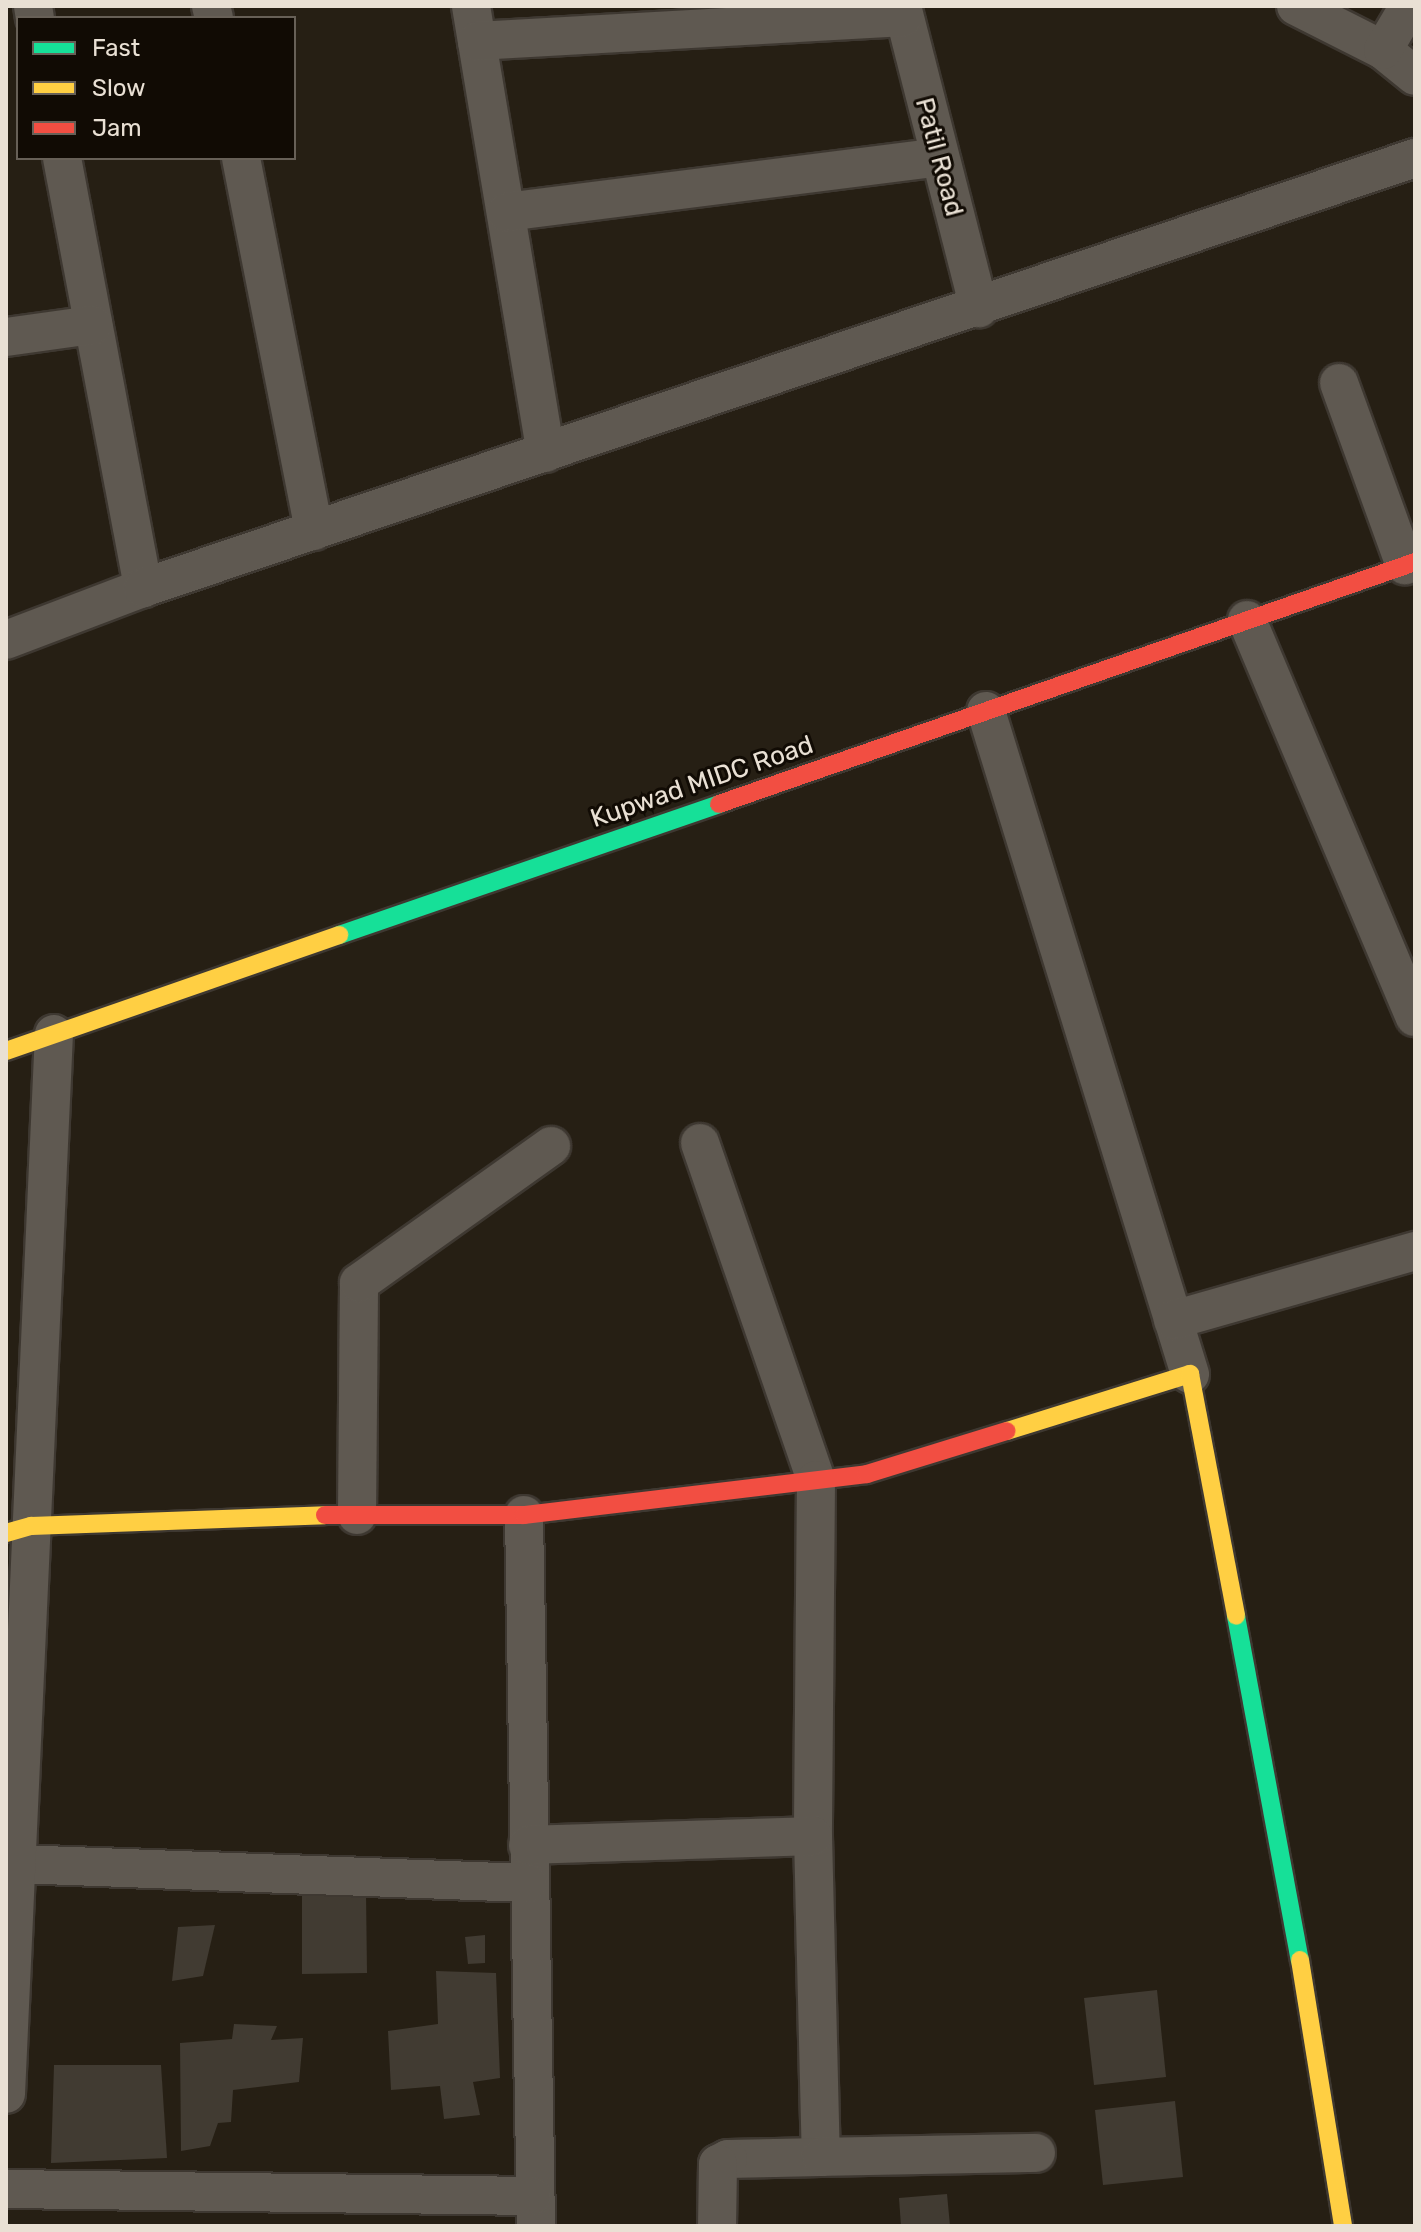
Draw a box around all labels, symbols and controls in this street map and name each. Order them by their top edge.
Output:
legend [16,16,296,160]
text: Fast [92,34,140,62]
text: Slow [92,74,145,102]
street label: Patil Road [908,94,970,220]
text: Jam [92,114,142,142]
street label: Kupwad MIDC Road [587,729,817,835]

